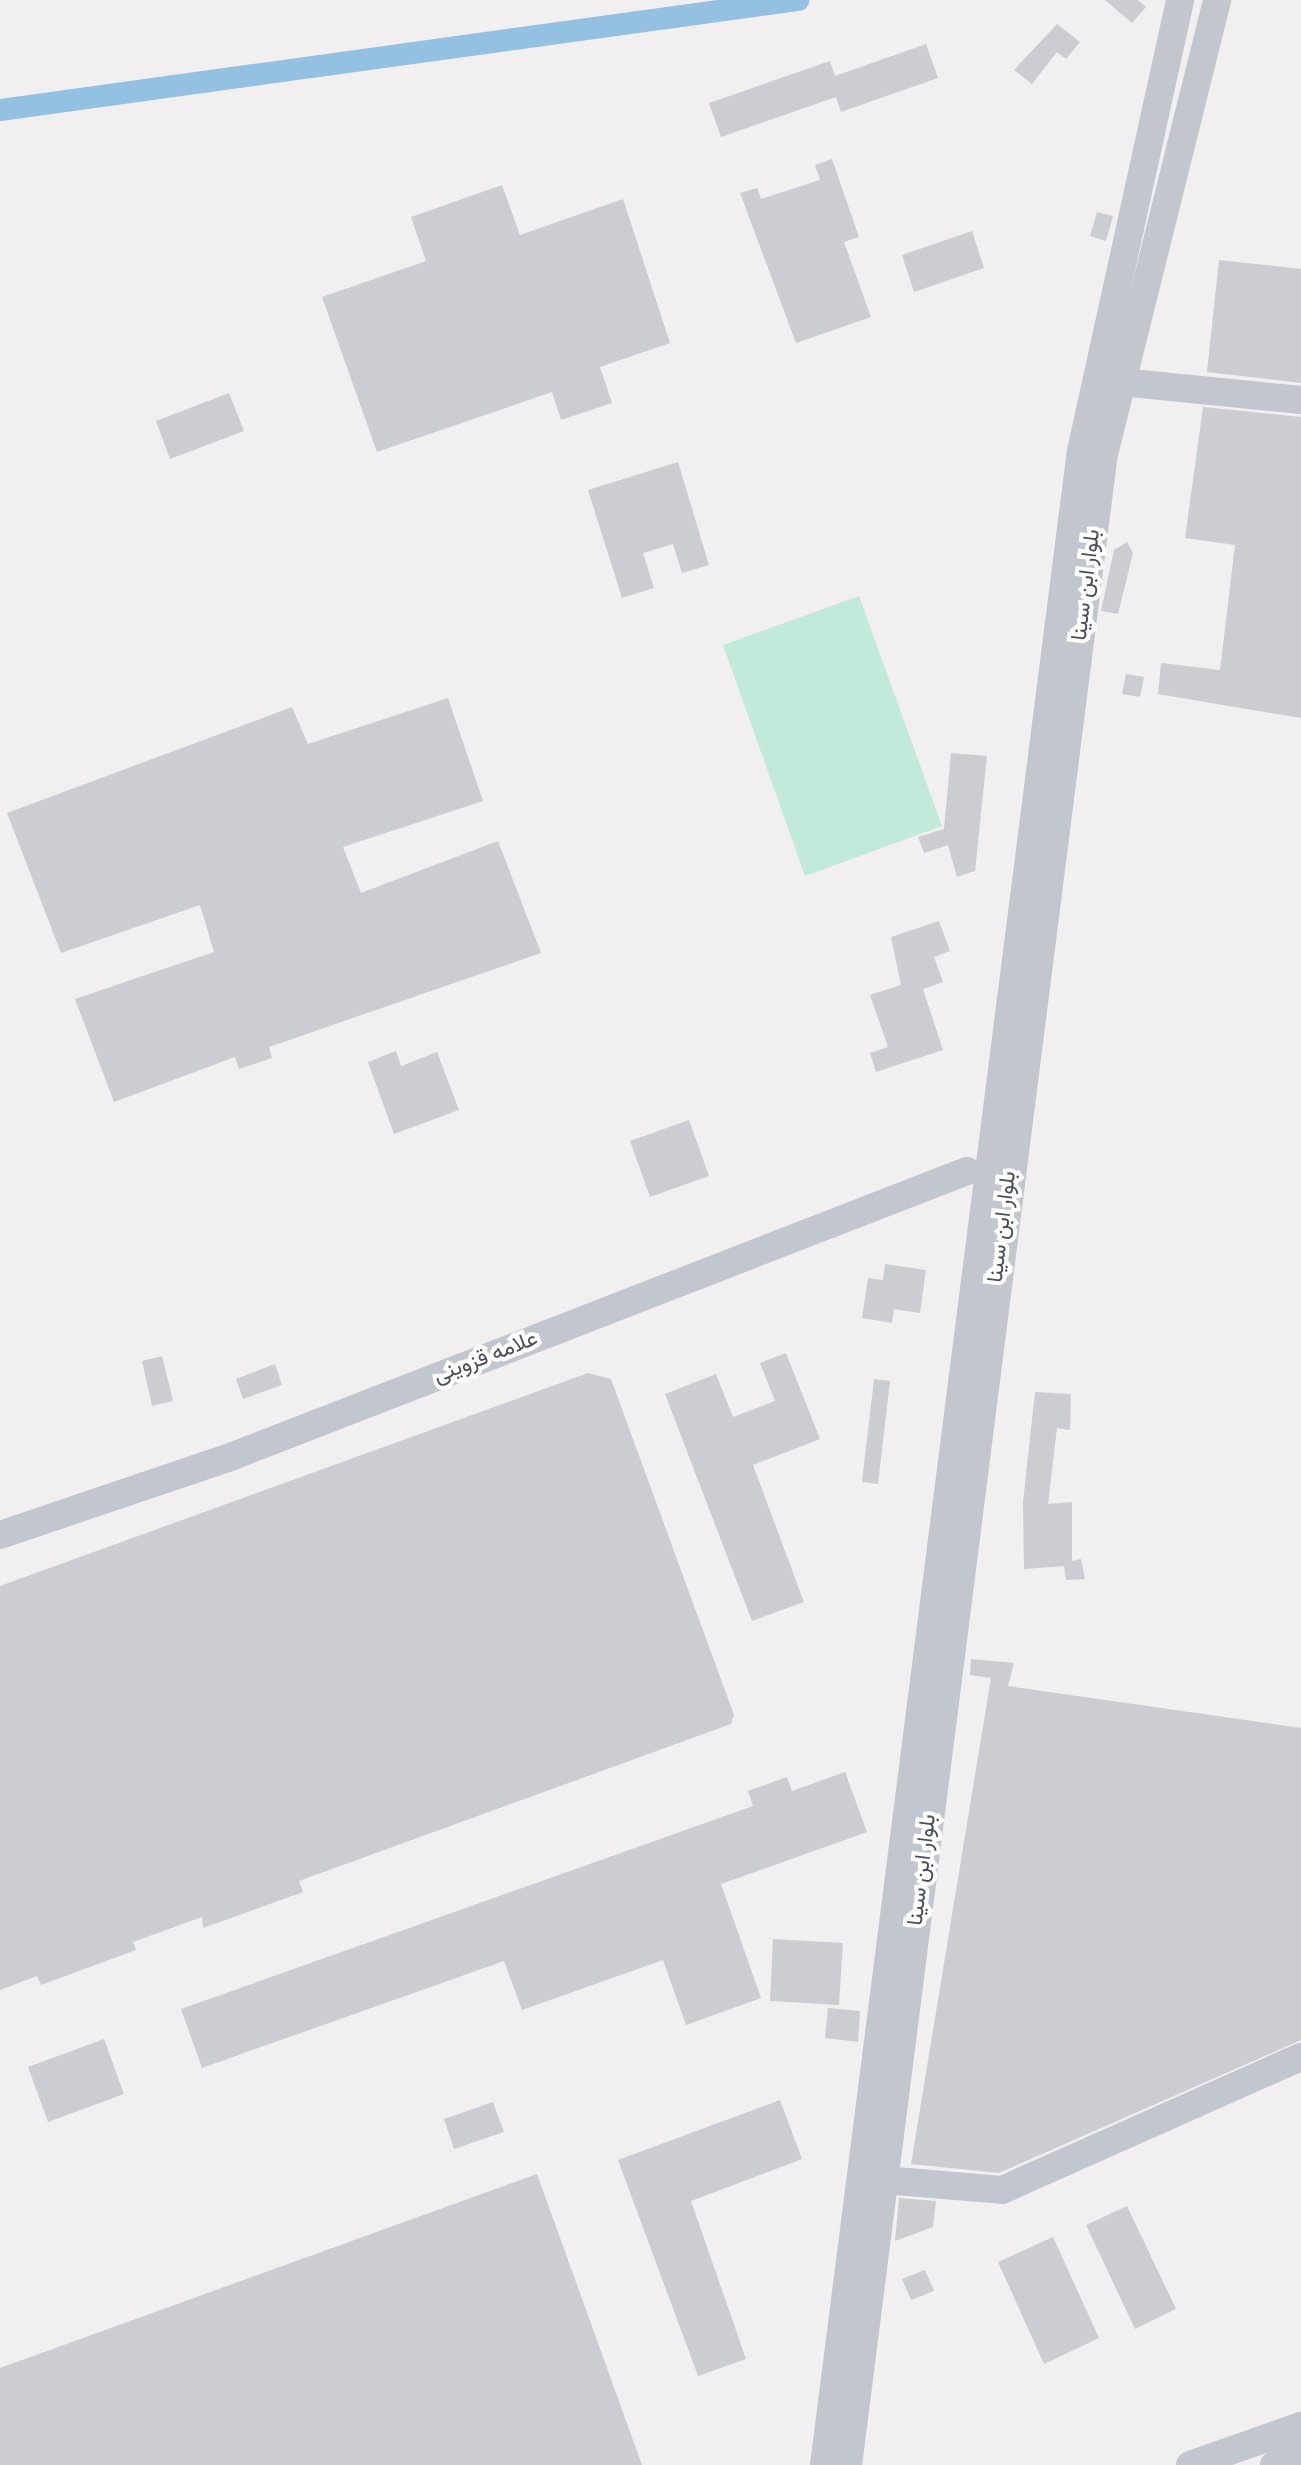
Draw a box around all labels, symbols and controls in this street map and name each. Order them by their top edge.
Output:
street label: بلوار ابن سینا [1067,528,1107,642]
street label: بلوار ابن سینا [983,1170,1023,1284]
street label: علامه قزوینی [430,1326,542,1390]
street label: بلوار ابن سینا [903,1813,943,1927]

